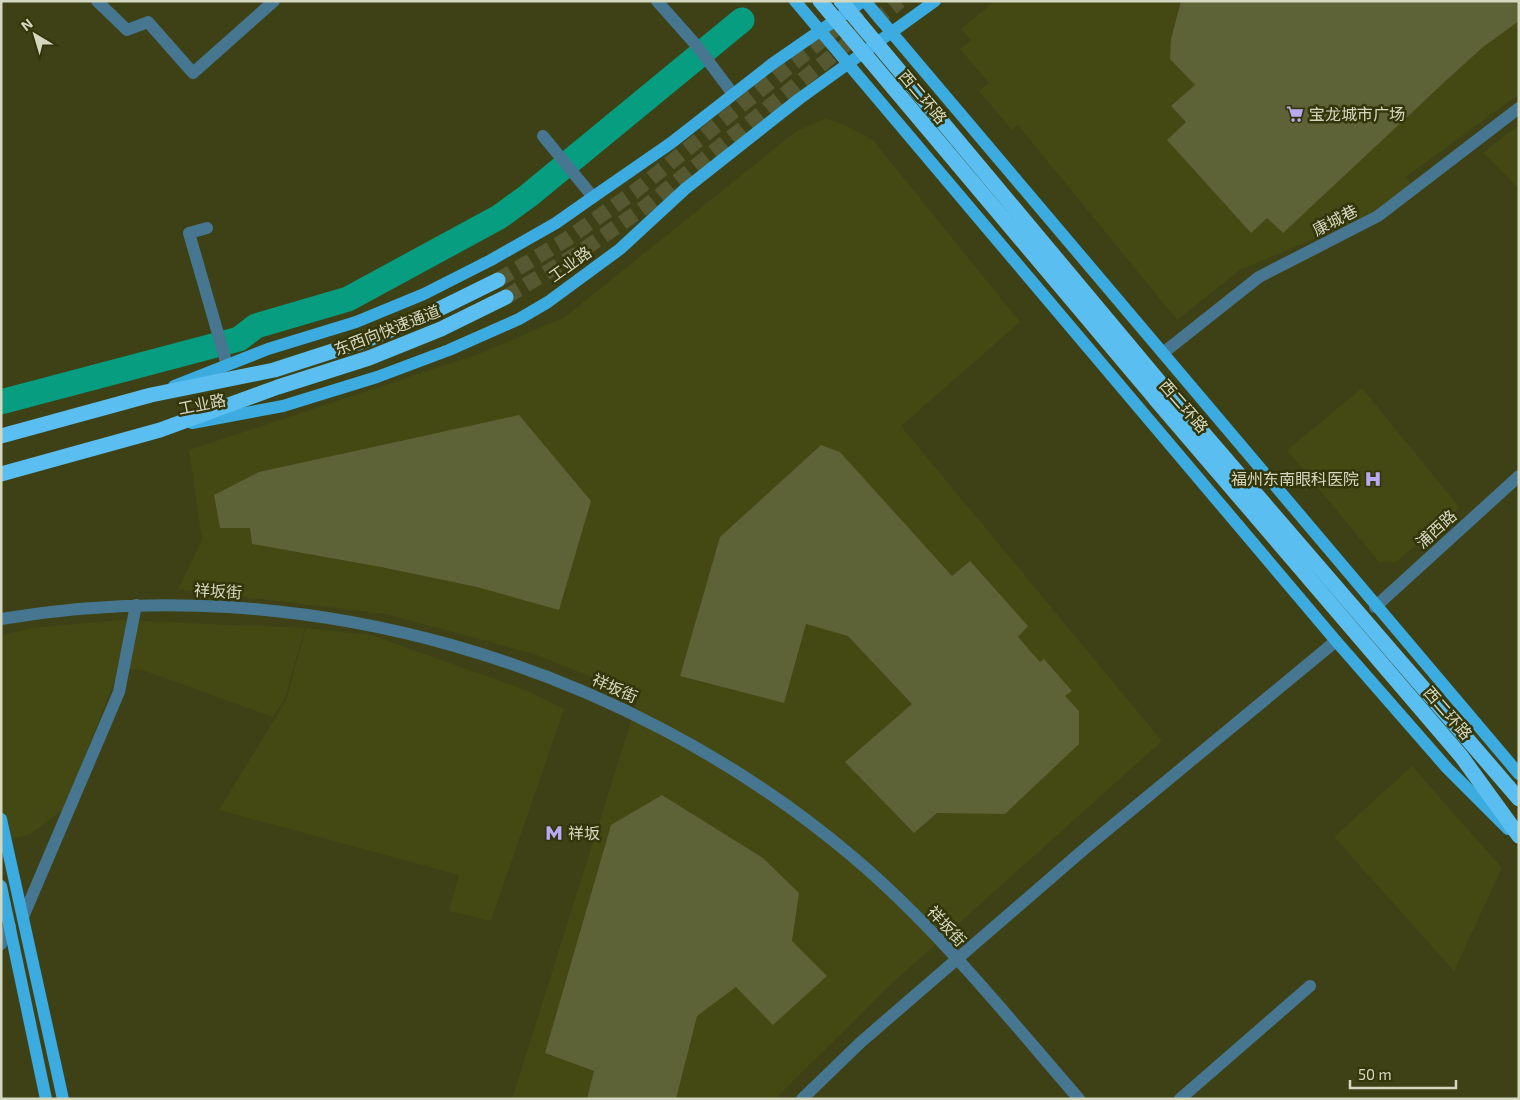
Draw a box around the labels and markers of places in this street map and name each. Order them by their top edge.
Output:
supermarket icon: 宝龙城市广场 [1285,104,1305,124]
place label: 宝龙城市广场 [1309,104,1405,123]
place label: 福州东南眼科医院 [1231,469,1359,488]
hospital icon: 福州东南眼科医院 [1363,469,1383,489]
metro station icon: 祥坂 [544,823,564,843]
place label: 祥坂 [568,823,600,842]

